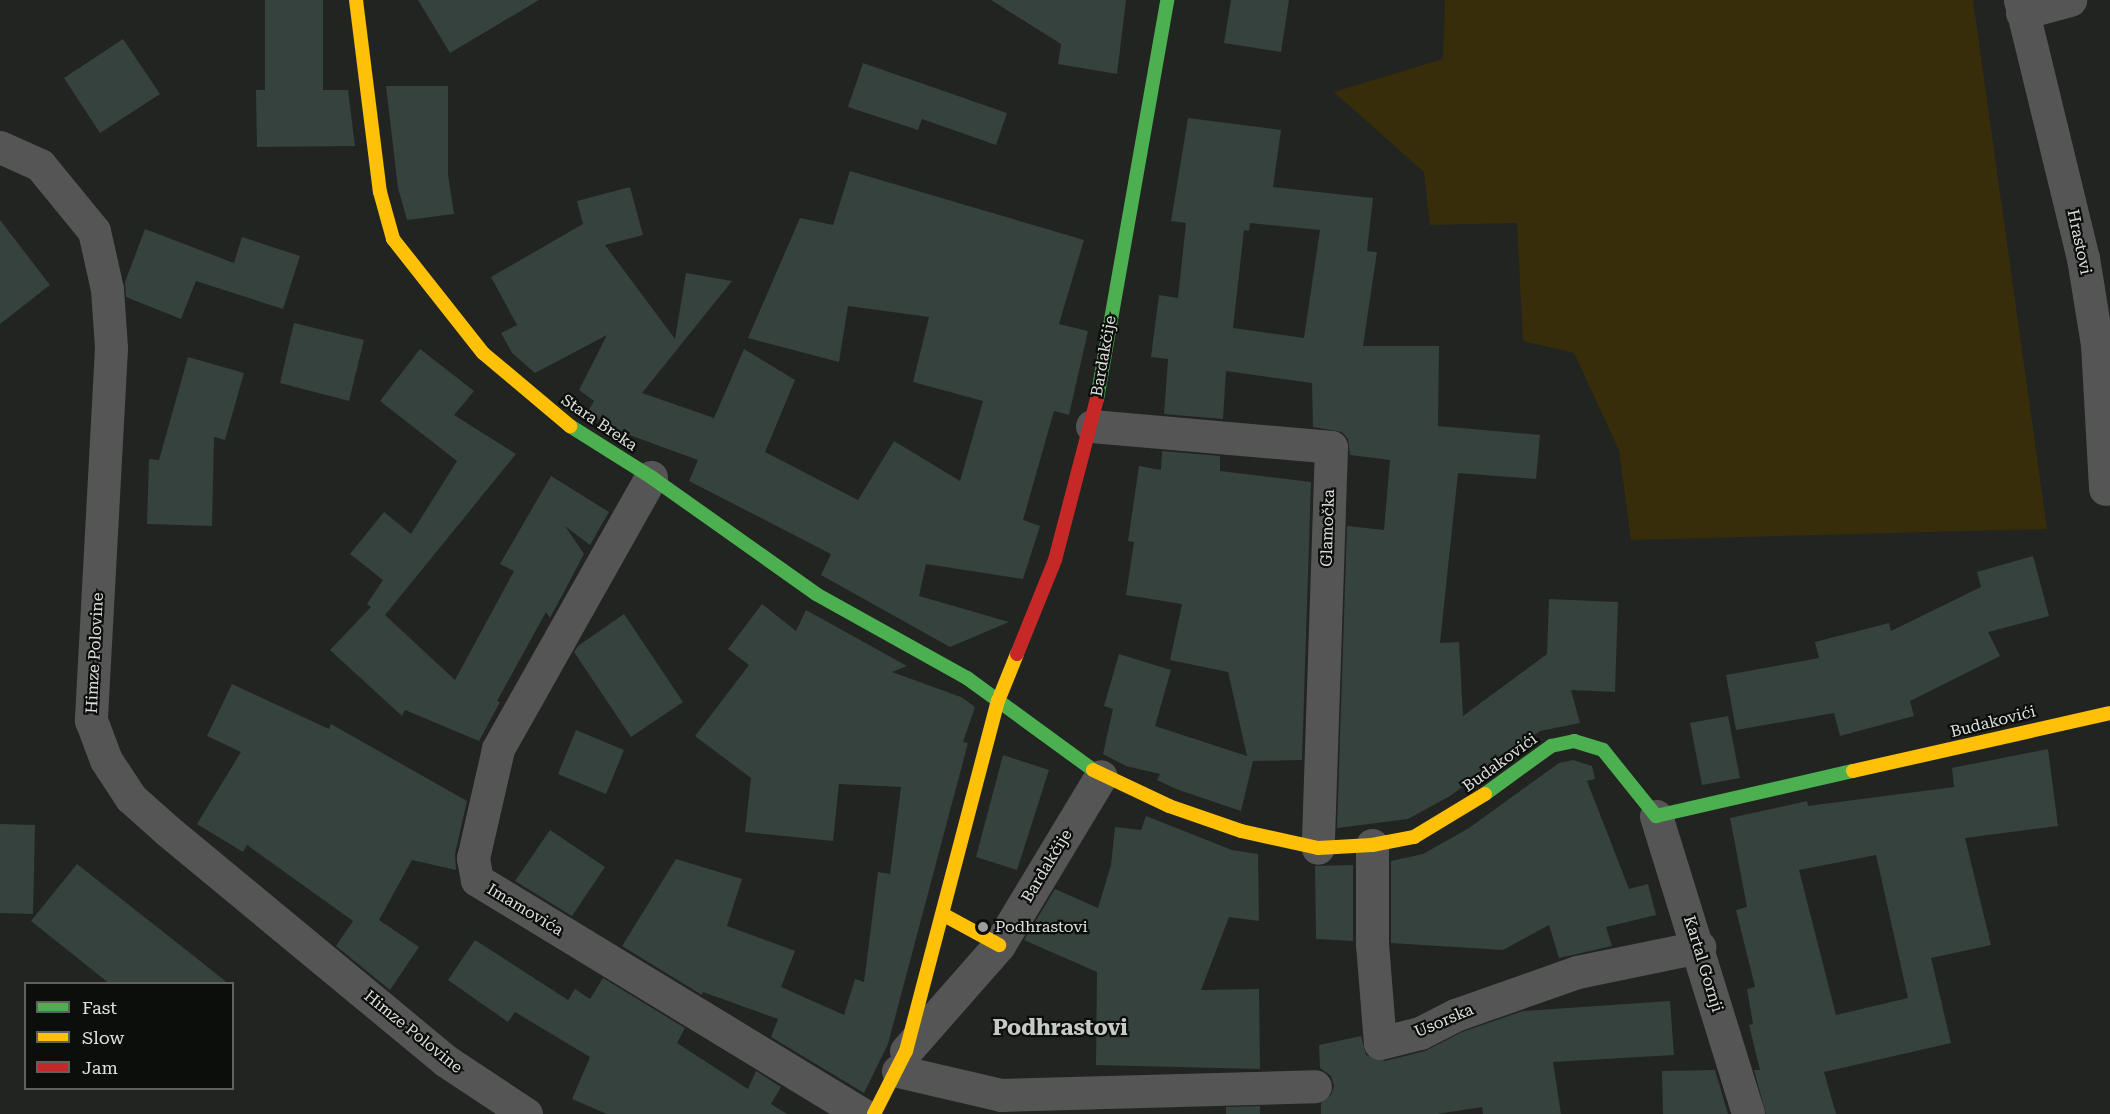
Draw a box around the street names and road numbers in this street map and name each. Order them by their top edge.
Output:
street label: Hrastovi [2063,208,2095,276]
street label: Bardakčije [1087,314,1121,398]
street label: Stara Breka [557,391,641,455]
street label: Glamočka [1317,489,1339,567]
street label: Himze Polovine [82,592,108,714]
street label: Budakovići [1948,702,2038,742]
street label: Budakovići [1459,730,1541,796]
street label: Bardakčije [1018,826,1076,906]
street label: Imamovića [483,880,567,940]
street label: Kartal Gornji [1679,913,1727,1015]
street label: Himze Polovine [360,986,466,1078]
street label: Usorska [1412,1000,1476,1042]

